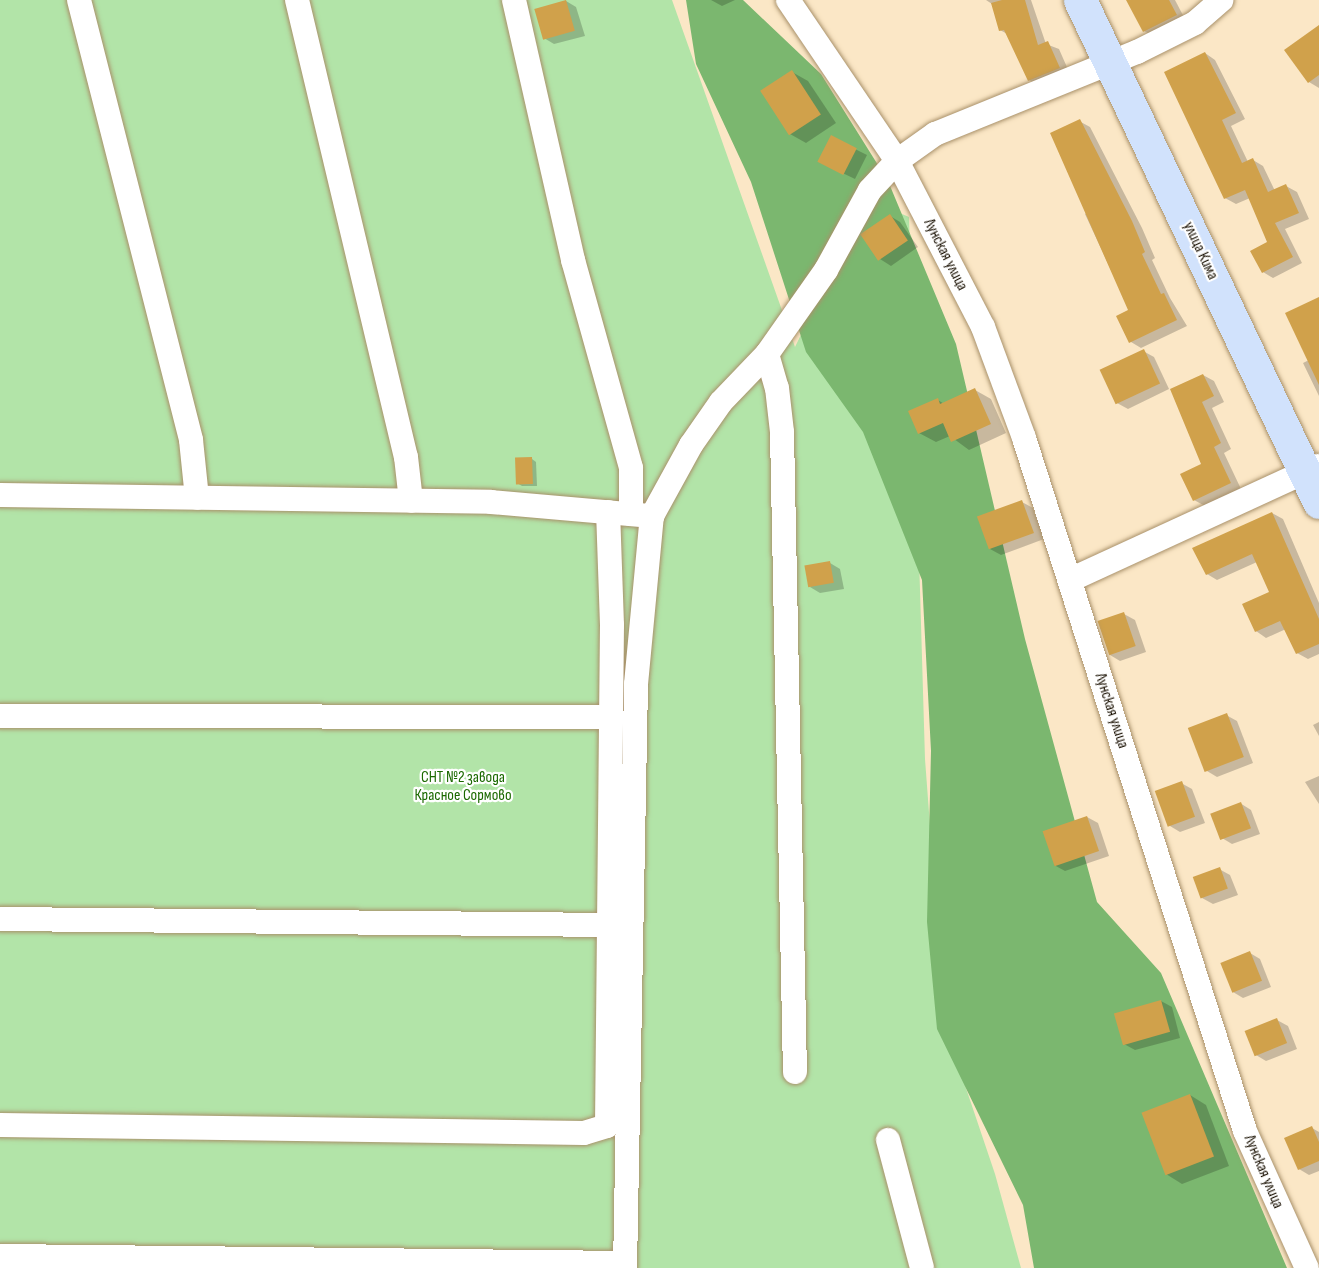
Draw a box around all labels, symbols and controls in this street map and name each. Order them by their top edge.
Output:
street label: Лунская улица [919,216,971,294]
street label: улица Кима [1178,219,1222,283]
street label: Лунская улица [1090,671,1132,751]
park label: СНТ №2 завода Красное Сормово [414,768,512,806]
street label: Лунская улица [1239,1132,1287,1212]

